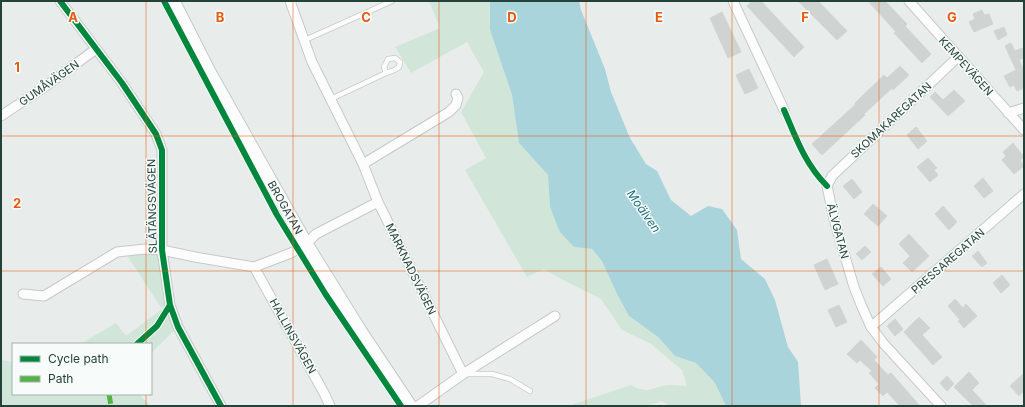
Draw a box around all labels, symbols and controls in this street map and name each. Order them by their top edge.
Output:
text: A [68,9,78,25]
text: B [216,9,225,25]
text: C [361,9,371,25]
text: D [507,9,517,25]
text: E [655,9,663,25]
text: F [801,9,809,25]
text: G [947,9,957,25]
street label: KEMPEVÄGEN [936,34,996,98]
street label: GUMÅVÄGEN [16,57,82,109]
text: 1 [14,59,20,75]
street label: SKOMAKAREGATAN [848,79,934,161]
street label: SLÄTÄNGSVÄGEN [144,159,160,253]
street label: BROGATAN [265,178,306,237]
water label: Moälven [624,187,664,235]
text: 2 [13,195,21,211]
street label: ÄLVGATAN [824,202,852,260]
street label: MARKNADSVÄGEN [383,221,439,317]
street label: PRESSAREGATAN [908,225,988,297]
street label: HALLINSVÄGEN [267,296,319,376]
legend [12,343,152,395]
text: Cycle path [48,351,109,366]
text: Path [48,371,73,386]

